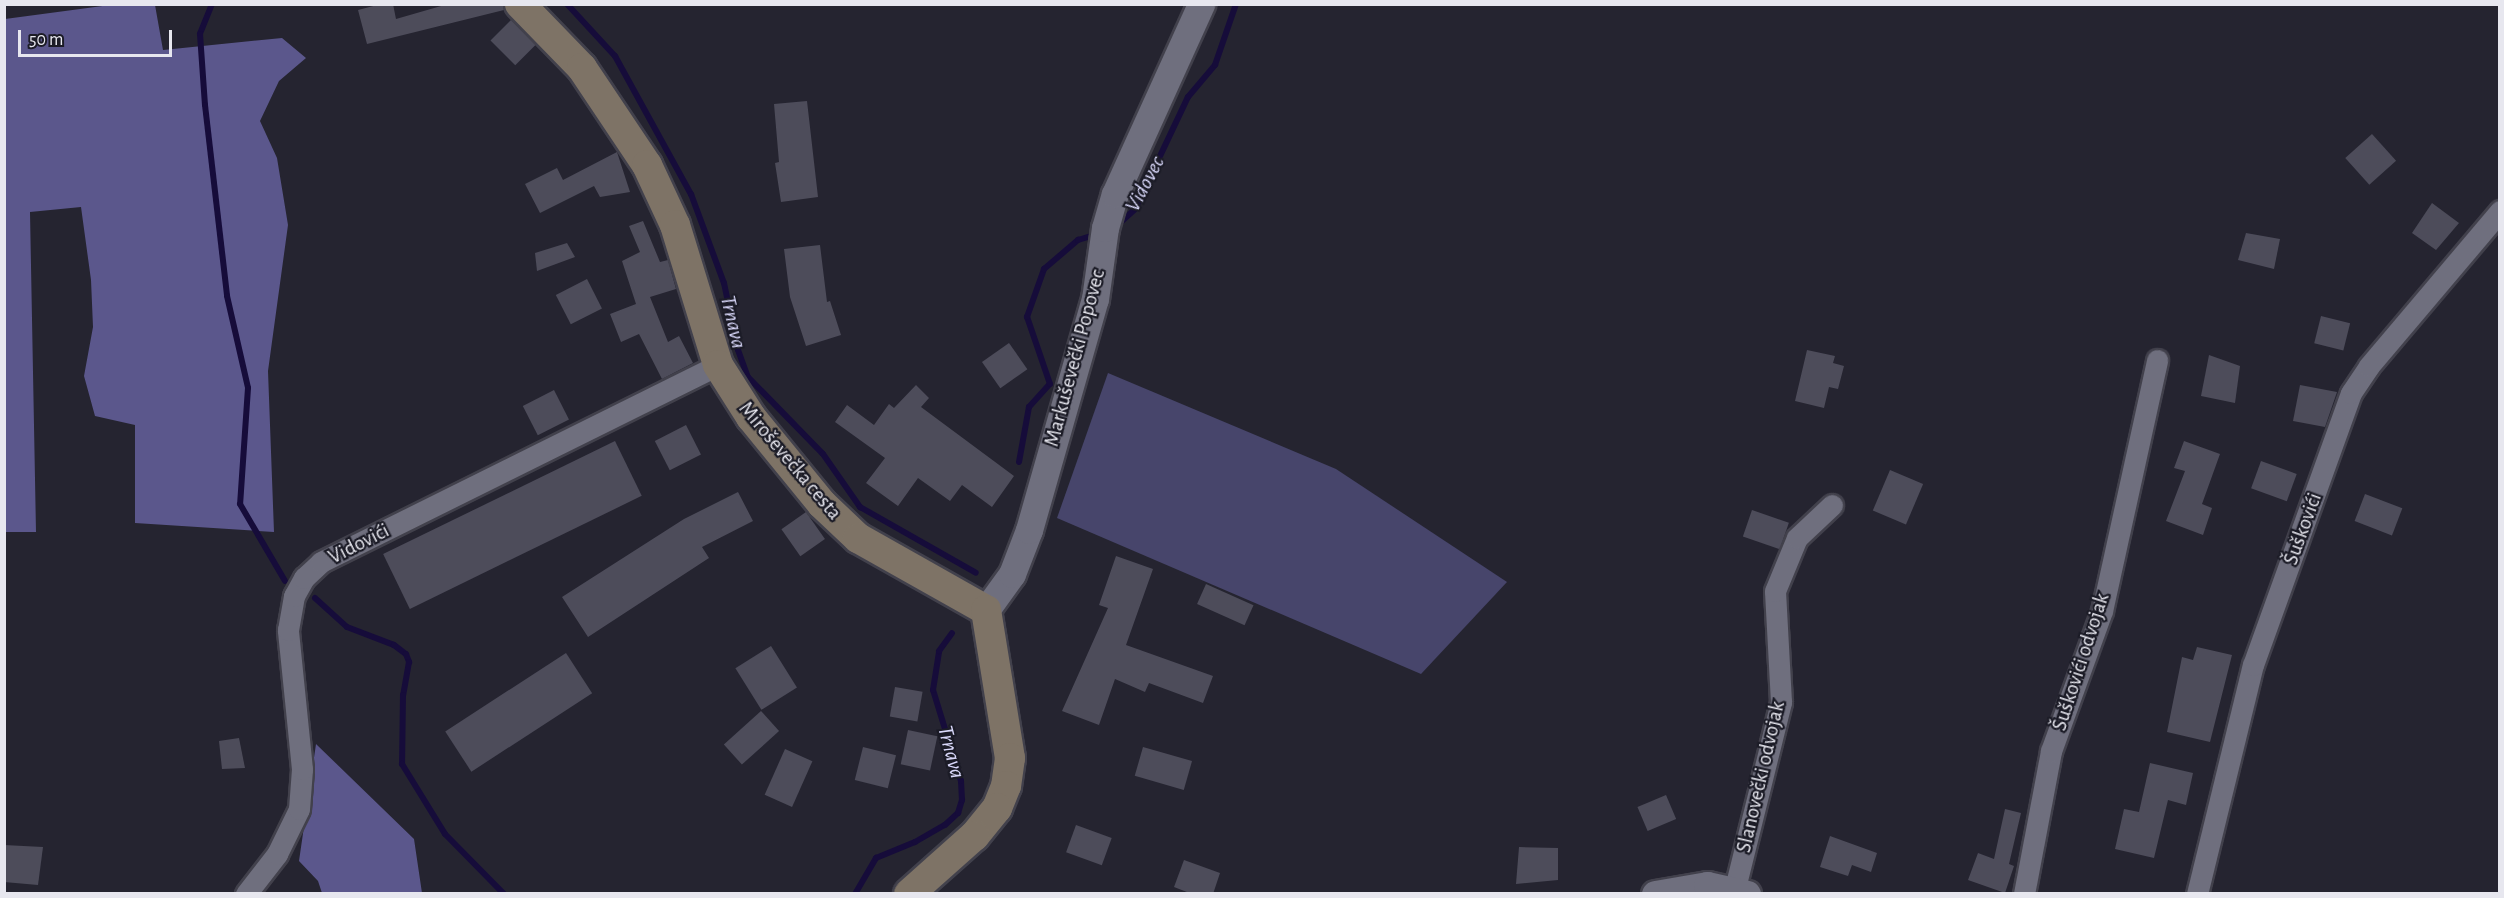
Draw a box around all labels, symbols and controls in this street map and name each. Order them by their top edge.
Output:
scale bar [21,18,176,56]
text: 50 m [29,31,63,49]
water label: Vidovec [1119,152,1171,216]
street label: Markuševečki Popovec [1039,267,1111,449]
water label: Trnava [714,293,752,351]
street label: Miroševečka cesta [733,397,847,525]
street label: Šuškovići [2278,490,2328,568]
street label: Vidovići [324,518,394,570]
street label: Šuškovići odvojak [2047,590,2115,734]
street label: Slanovečki odvojak [1731,699,1791,855]
water label: Trnava [931,723,971,781]

